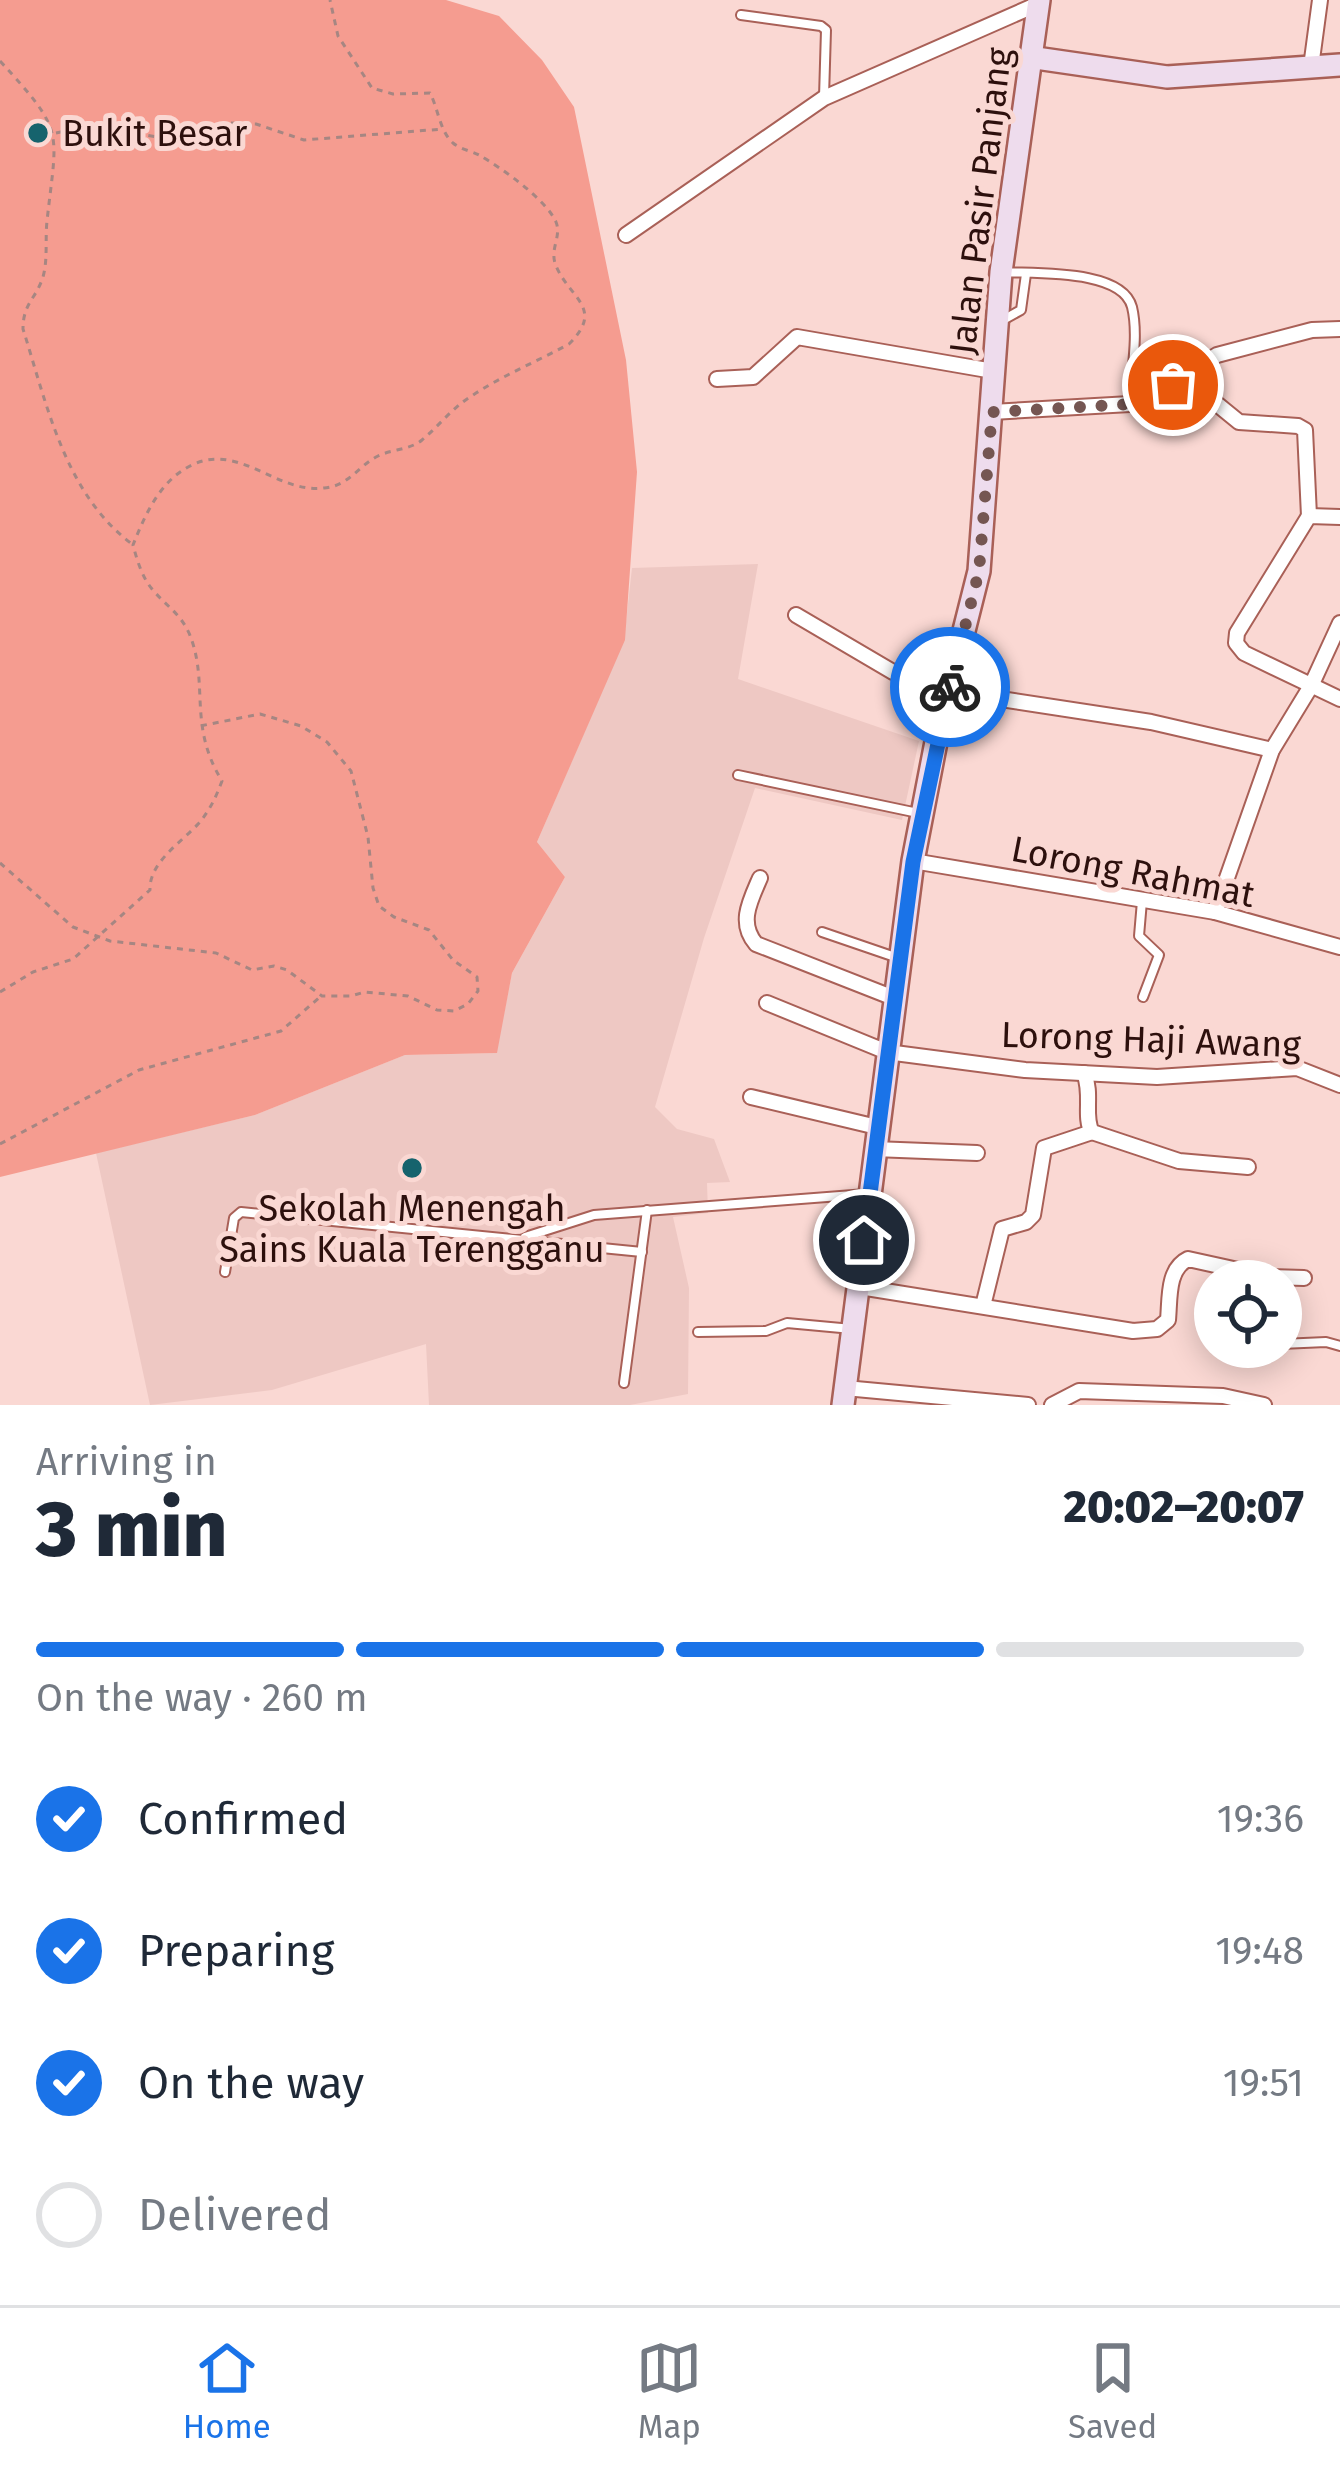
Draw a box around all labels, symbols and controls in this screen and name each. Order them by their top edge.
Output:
street label: Jalan Pasir Panjang [940,45,1022,357]
place label: Bukit Besar [62,112,248,156]
marker: Bukit Besar [25,120,51,146]
pin [1122,334,1224,436]
icon: bag [1140,352,1206,418]
courier [890,627,1010,747]
icon: bike [917,654,983,720]
street label: Lorong Rahmat [1007,827,1258,917]
street label: Lorong Haji Awang [1000,1013,1302,1067]
marker: Sekolah Menengah Sains Kuala Terengganu [399,1155,425,1181]
place label: Sekolah Menengah Sains Kuala Terengganu [219,1187,605,1272]
pin [813,1189,915,1291]
icon: home [831,1207,897,1273]
map controls [1194,1260,1302,1368]
button: locate [1194,1260,1302,1368]
text: Arriving in [36,1439,217,1485]
text: 20:02–20:07 [1063,1480,1304,1534]
text: 3 min [36,1483,227,1577]
text: On the way · 260 m [36,1675,368,1721]
icon: check [36,1786,102,1852]
text: Confirmed [138,1792,348,1846]
text: 19:36 [1217,1796,1304,1842]
icon: check [36,1918,102,1984]
text: Preparing [138,1924,334,1978]
text: 19:48 [1215,1928,1304,1974]
icon: check [36,2050,102,2116]
text: On the way [138,2056,364,2110]
text: 19:51 [1223,2060,1304,2106]
text: Delivered [138,2188,331,2242]
tab: Home [183,2335,271,2447]
tab: Map [636,2335,702,2447]
tab: Saved [1068,2335,1157,2447]

